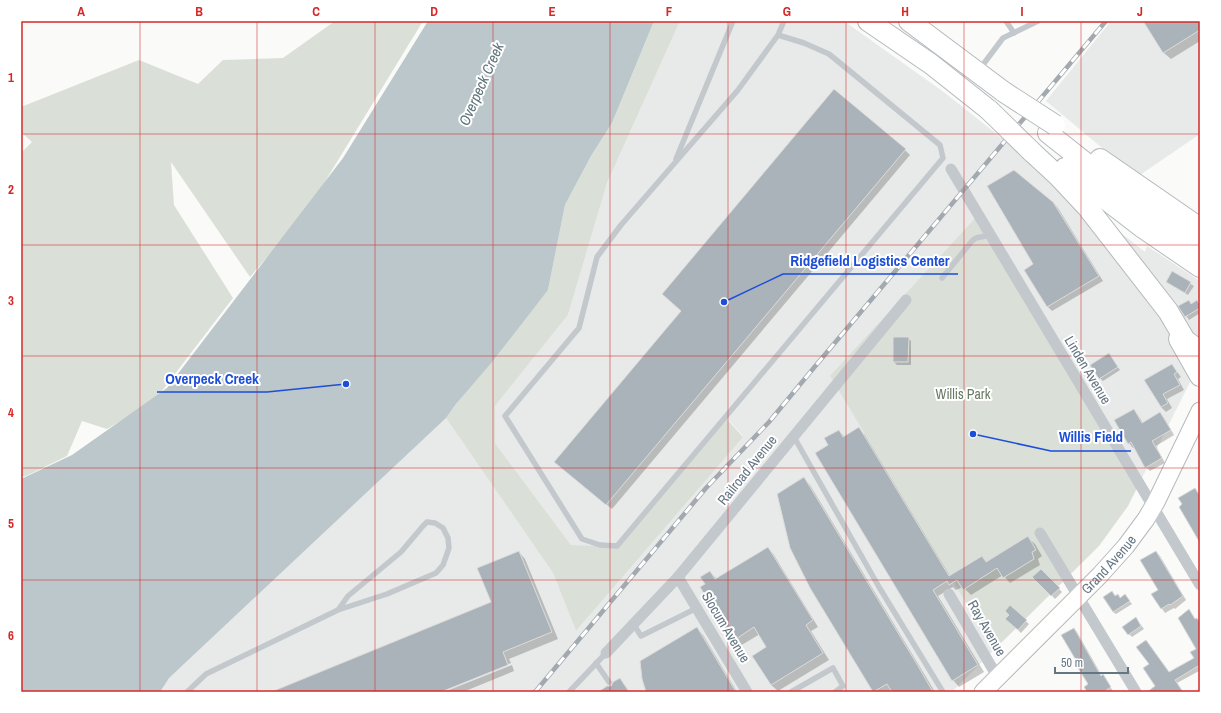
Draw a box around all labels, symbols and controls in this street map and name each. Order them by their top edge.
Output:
text: A [77,3,85,20]
text: B [195,3,203,20]
text: C [312,3,320,20]
text: D [430,3,438,20]
text: E [548,3,556,20]
text: F [666,3,673,20]
text: G [783,3,791,20]
text: H [901,3,909,20]
text: I [1021,3,1024,20]
text: J [1137,3,1143,20]
water label: Overpeck Creek [453,38,509,129]
text: 1 [8,69,14,86]
text: 2 [8,181,14,198]
callout: Ridgefield Logistics Center [783,247,958,274]
text: Ridgefield Logistics Center [790,250,950,271]
text: 3 [8,292,14,309]
street label: Linden Avenue [1061,333,1115,407]
callout: Overpeck Creek [157,365,267,392]
text: Overpeck Creek [165,368,259,389]
park label: Willis Park [936,385,991,403]
text: 4 [8,404,14,421]
callout: Willis Field [1051,424,1131,451]
text: Willis Field [1059,426,1123,447]
street label: Railroad Avenue [713,431,781,509]
text: 5 [8,515,14,532]
street label: Grand Avenue [1077,532,1140,598]
street label: Slocum Avenue [698,588,754,666]
street label: Ray Avenue [964,597,1010,659]
text: 6 [8,627,14,644]
scale bar [1055,649,1128,675]
text: 50 m [1061,655,1083,671]

